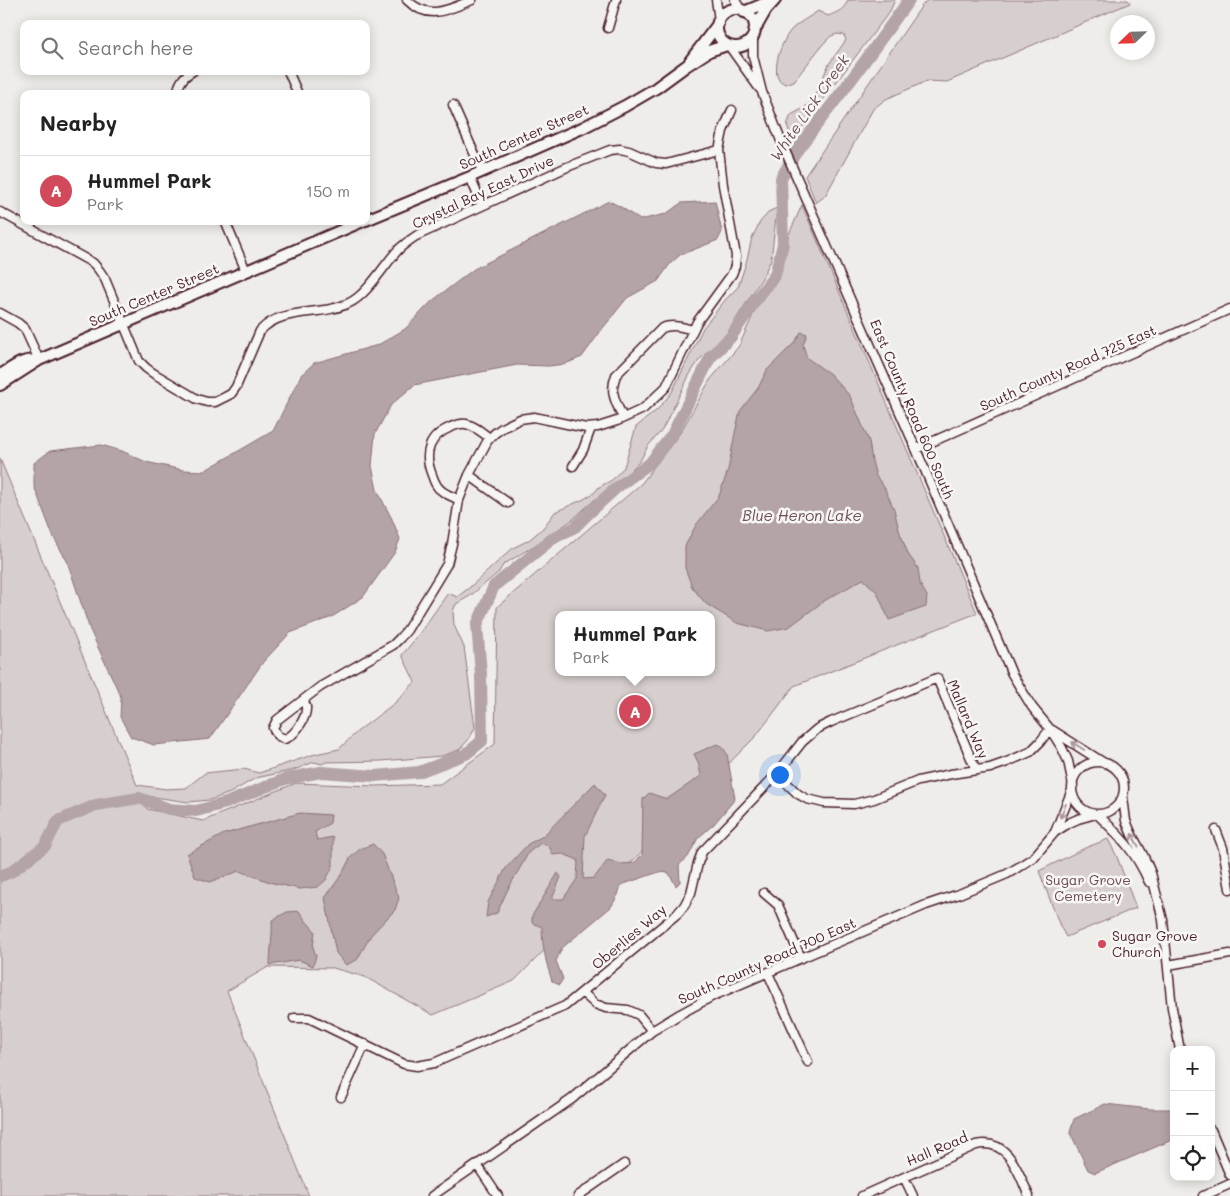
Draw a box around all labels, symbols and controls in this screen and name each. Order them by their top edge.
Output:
north arrow [1110,15,1155,60]
search box [20,20,370,75]
icon: search [38,34,66,62]
text: Search here [78,35,194,60]
water label: White Lick Creek [765,49,854,165]
street label: South Center Street [456,99,591,174]
text: Nearby [40,109,117,136]
street label: Crystal Bay East Drive [409,150,557,233]
text: Hummel Park [87,168,211,193]
text: A [50,180,62,201]
text: 150 m [306,180,350,201]
text: Park [87,193,123,214]
street label: South Center Street [86,259,222,331]
street label: East County Road 600 South [866,316,959,502]
street label: South County Road 725 East [977,320,1159,415]
water label: Blue Heron Lake [742,505,862,525]
popup [555,611,715,676]
text: Hummel Park [573,621,697,646]
text: Park [573,646,609,667]
street label: Mallard Way [943,676,994,761]
pin: A [619,692,651,730]
one-way arrow [1071,740,1085,750]
your location [767,762,793,788]
one-way arrow [1058,803,1068,818]
one-way arrow [1130,834,1140,848]
park label: Sugar Grove Cemetery [1045,870,1131,905]
street label: Oberlies Way [587,900,670,973]
street label: South County Road 700 East [675,913,859,1008]
place label: Sugar Grove Church [1112,926,1198,961]
marker: Sugar Grove Church [1096,938,1108,950]
map controls [1170,1046,1215,1181]
button: + [1170,1046,1215,1091]
button: − [1170,1091,1215,1136]
street label: Hall Road [903,1127,971,1170]
button: locate [1170,1136,1215,1181]

